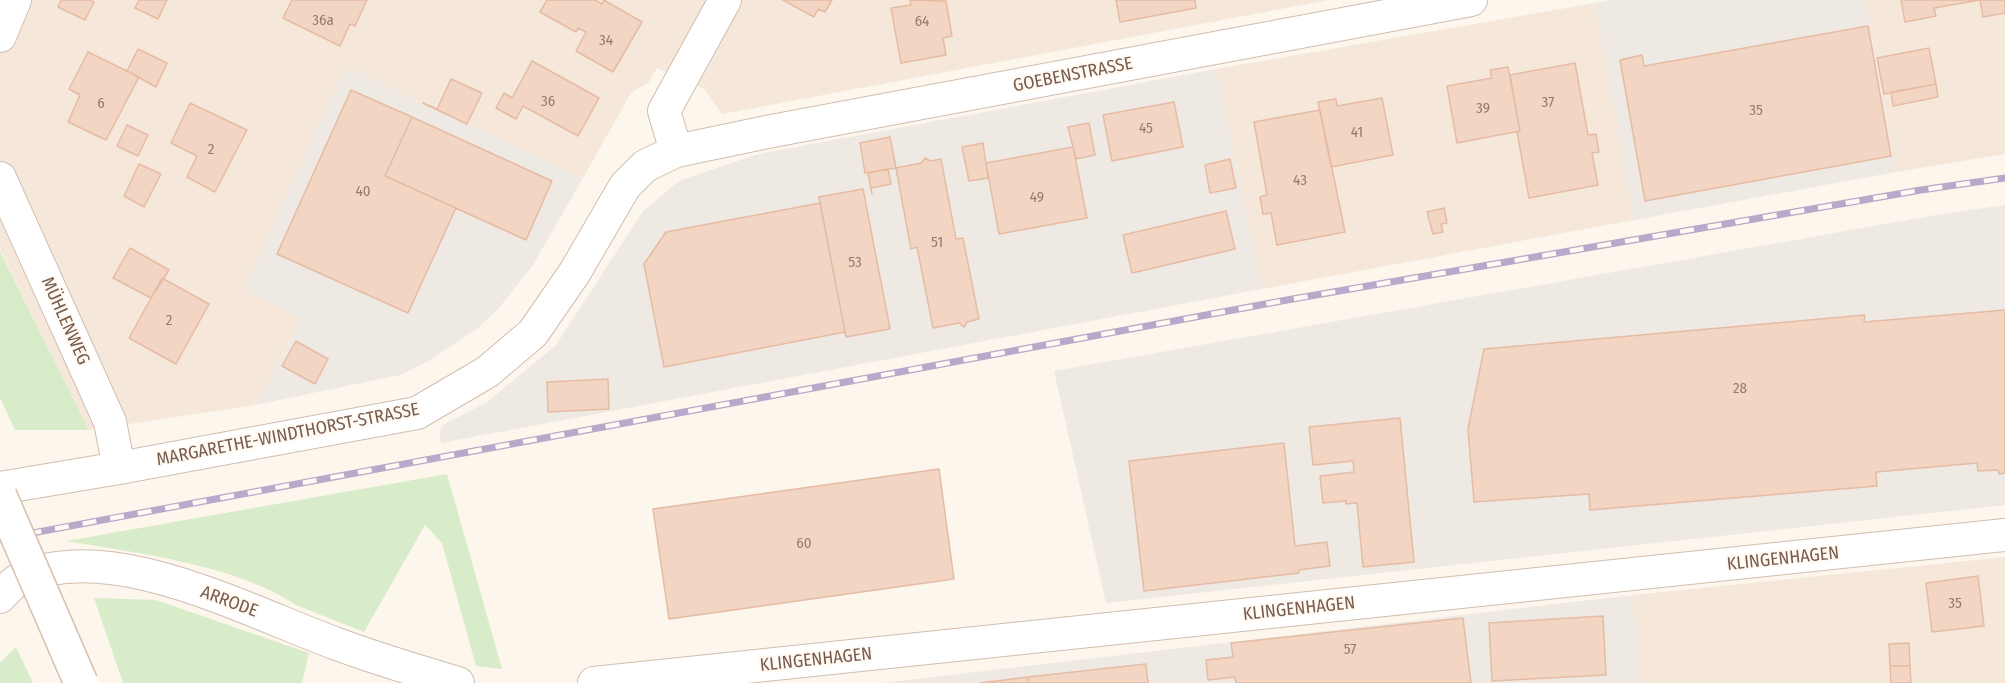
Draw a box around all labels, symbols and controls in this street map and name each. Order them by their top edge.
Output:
house number: 36a [312,12,334,30]
house number: 64 [915,13,929,31]
house number: 34 [599,32,613,50]
street label: GOEBENSTRASSE [1011,53,1135,97]
house number: 36 [541,93,555,111]
house number: 37 [1542,94,1554,112]
house number: 6 [97,95,105,113]
house number: 39 [1476,100,1490,118]
house number: 35 [1749,102,1763,120]
house number: 45 [1139,120,1153,138]
house number: 41 [1351,124,1363,142]
house number: 2 [208,141,214,159]
house number: 43 [1293,172,1307,190]
house number: 40 [355,183,371,201]
house number: 49 [1030,189,1044,207]
house number: 51 [931,234,943,252]
house number: 53 [848,254,862,272]
street label: MÜHLENWEG [36,274,94,368]
house number: 2 [166,312,172,330]
house number: 28 [1733,380,1747,398]
street label: MARGARETHE-WINDTHORST-STRASSE [155,399,421,471]
house number: 60 [796,535,812,553]
street label: KLINGENHAGEN [1726,542,1840,576]
street label: ARRODE [198,582,260,622]
street label: KLINGENHAGEN [1242,592,1356,626]
house number: 35 [1948,595,1962,613]
house number: 57 [1344,641,1356,659]
street label: KLINGENHAGEN [759,643,873,677]

